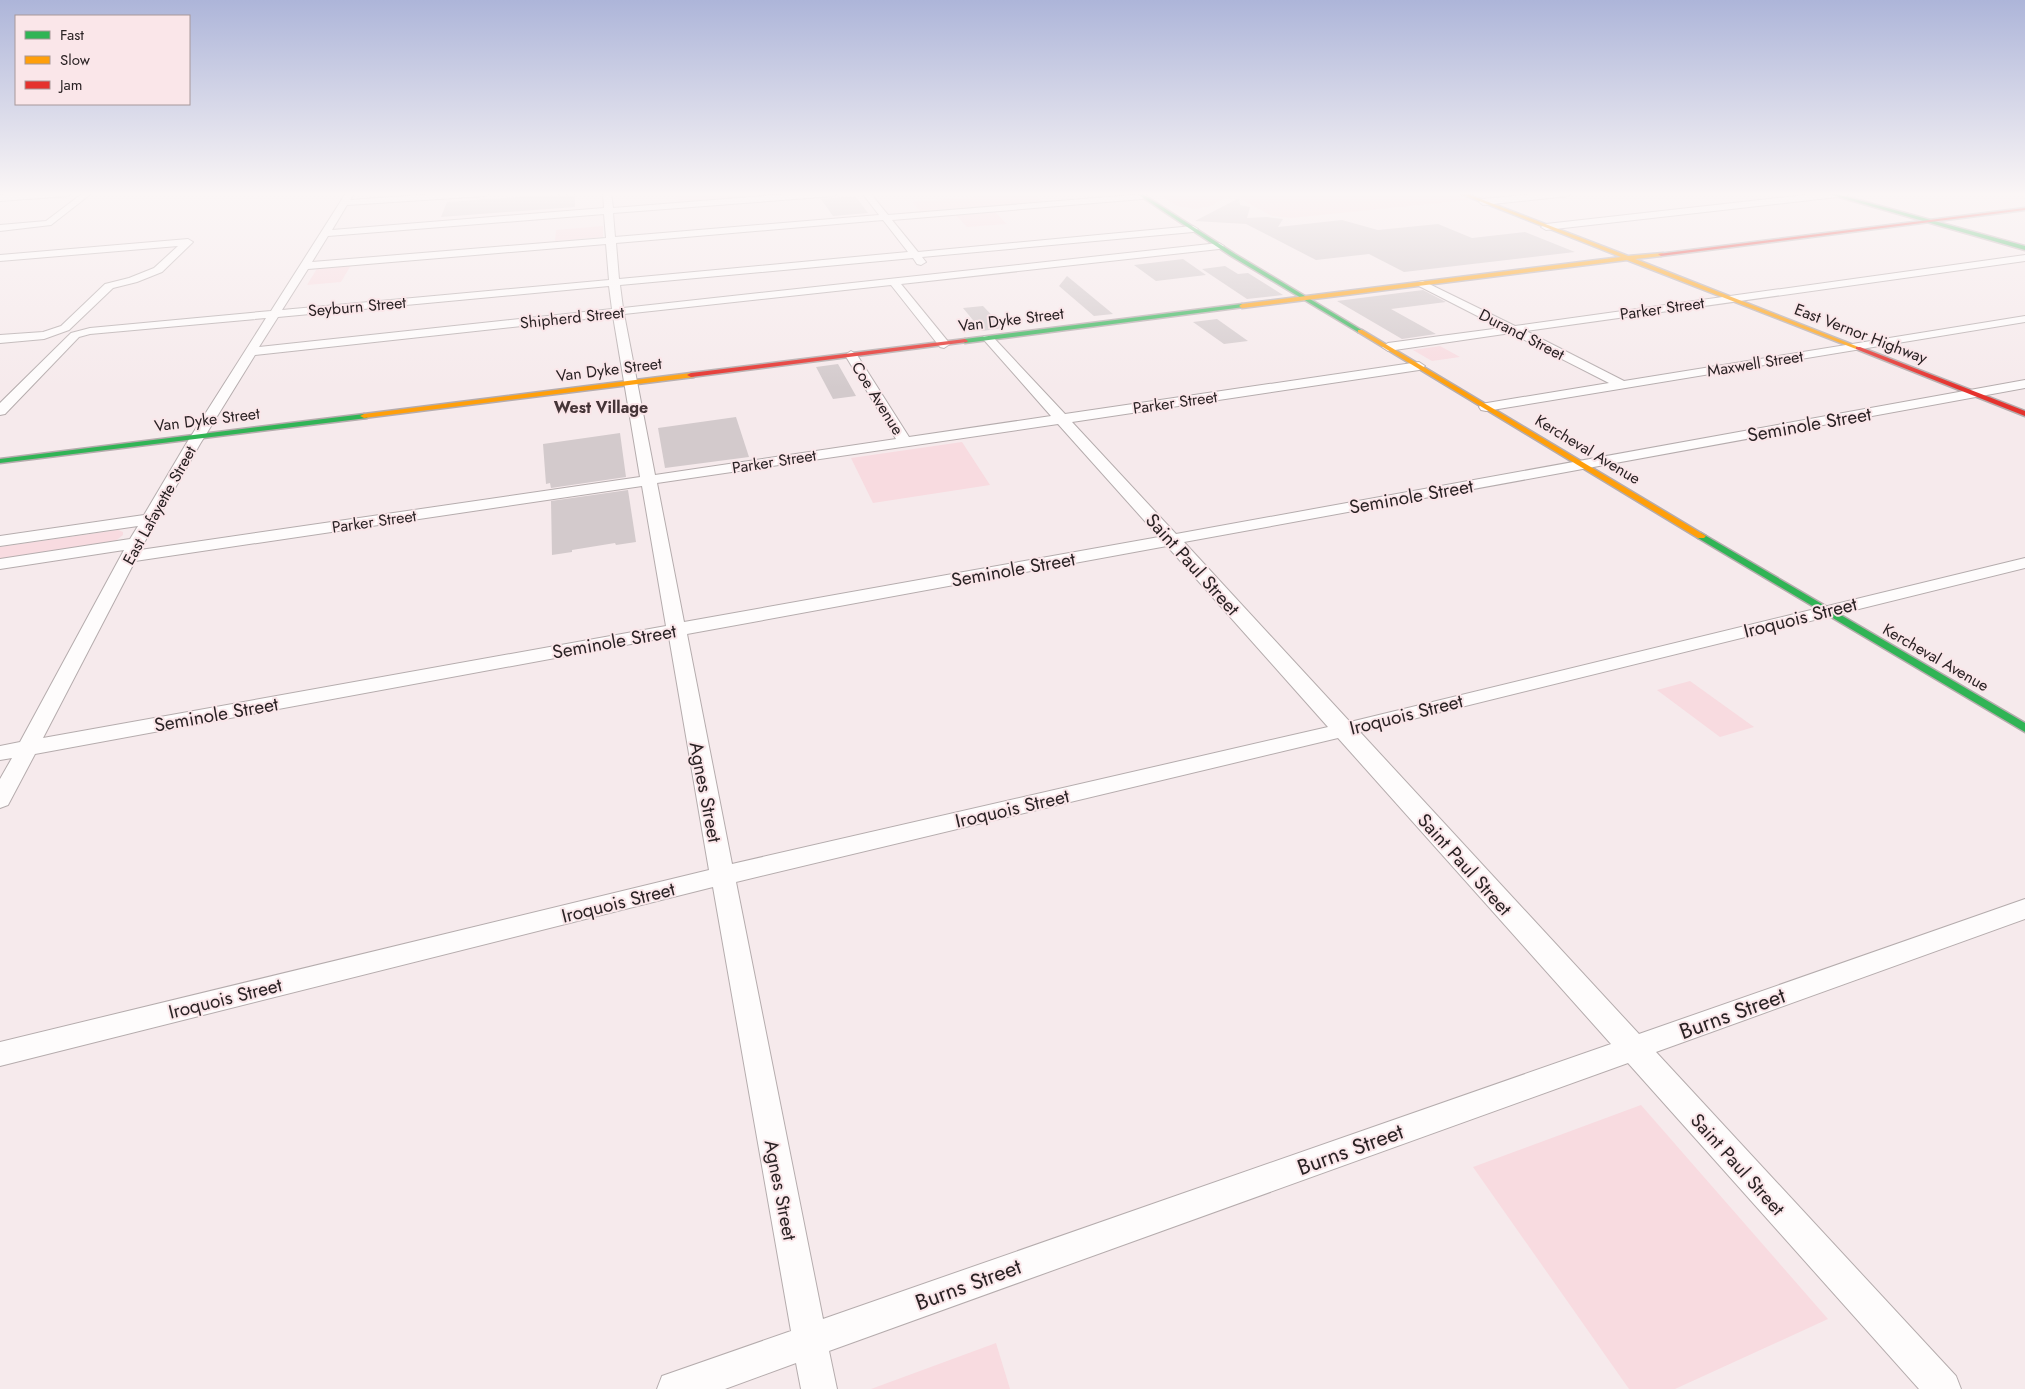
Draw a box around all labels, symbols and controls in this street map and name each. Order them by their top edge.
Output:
legend [15,15,190,105]
text: Fast [60,24,84,46]
text: Slow [60,49,91,71]
text: Jam [58,74,83,96]
street label: Seyburn Street [307,291,407,322]
street label: Parker Street [1618,291,1706,326]
street label: East Vernor Highway [1791,298,1931,370]
street label: Shipherd Street [519,301,625,334]
street label: Van Dyke Street [957,302,1065,337]
street label: Durand Street [1475,303,1569,366]
street label: Maxwell Street [1705,345,1805,382]
street label: Van Dyke Street [555,352,663,387]
street label: Coe Avenue [846,357,909,439]
street label: Parker Street [1131,385,1219,420]
district label: West Village [554,396,648,419]
street label: Seminole Street [1745,400,1874,449]
street label: Van Dyke Street [153,402,261,437]
street label: Kercheval Avenue [1531,409,1645,490]
street label: East Lafayette Street [117,442,202,569]
street label: Parker Street [730,443,818,479]
street label: Seminole Street [1347,472,1476,521]
street label: Parker Street [330,504,418,539]
street label: Saint Paul Street [1139,507,1246,622]
street label: Seminole Street [949,545,1078,594]
street label: Iroquois Street [1741,590,1860,645]
street label: Seminole Street [550,617,679,666]
street label: Kercheval Avenue [1878,618,1993,697]
street label: Iroquois Street [1347,687,1466,742]
street label: Seminole Street [152,690,281,739]
street label: Agnes Street [683,740,729,845]
street label: Iroquois Street [953,782,1072,835]
street label: Saint Paul Street [1411,807,1518,922]
street label: Iroquois Street [559,875,678,930]
street label: Iroquois Street [166,971,285,1026]
street label: Burns Street [1674,979,1790,1047]
street label: Saint Paul Street [1684,1107,1791,1222]
street label: Burns Street [1292,1115,1408,1183]
street label: Agnes Street [758,1138,804,1243]
street label: Burns Street [910,1250,1026,1318]

